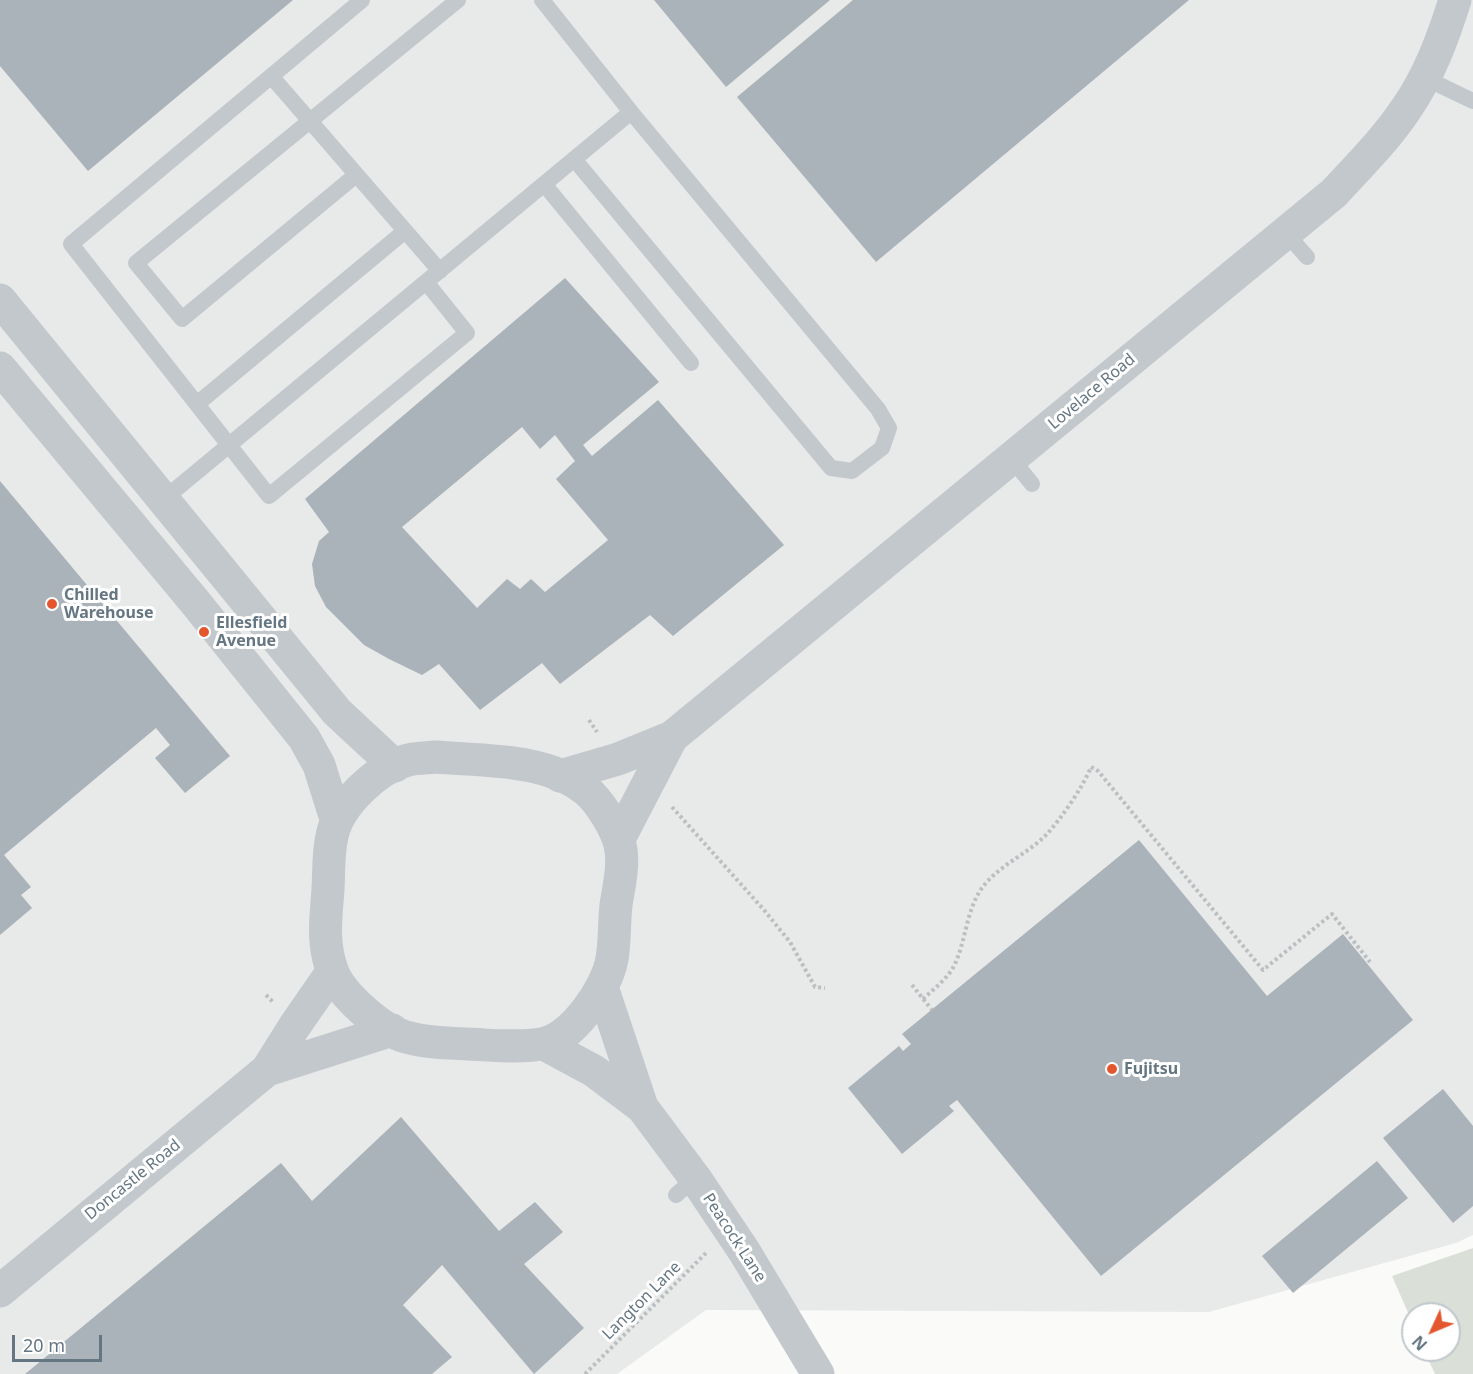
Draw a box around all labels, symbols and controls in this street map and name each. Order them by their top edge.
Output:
street label: Lovelace Road [1045,350,1139,434]
place label: Chilled Warehouse [64,585,154,623]
marker: Chilled Warehouse [45,597,59,611]
place label: Ellesfield Avenue [216,613,287,651]
marker: Ellesfield Avenue [197,625,211,639]
place label: Fujitsu [1124,1059,1178,1079]
marker: Fujitsu [1105,1062,1119,1076]
street label: Doncastle Road [81,1136,185,1224]
street label: Peacock Lane [698,1190,770,1286]
street label: Langton Lane [599,1258,685,1344]
north arrow [1401,1302,1461,1362]
scale bar [15,1323,105,1361]
text: N [1407,1331,1432,1355]
text: 20 m [23,1333,65,1357]

